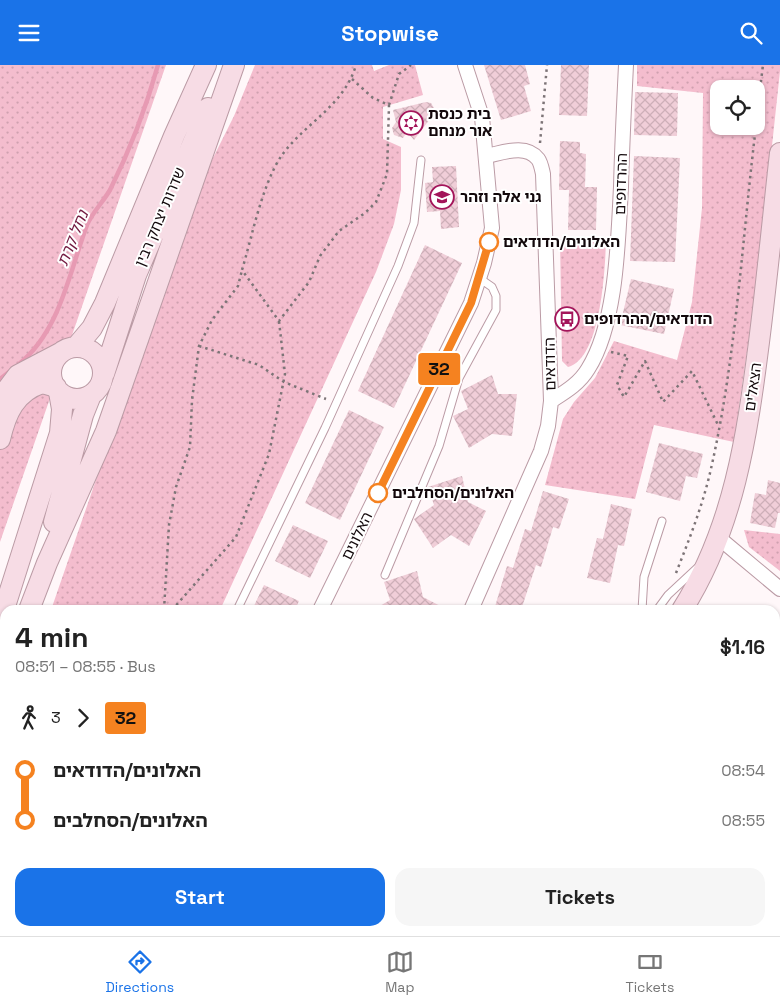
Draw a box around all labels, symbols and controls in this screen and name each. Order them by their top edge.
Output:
icon: menu [15,19,43,47]
text: Stopwise [341,19,439,47]
icon: search [737,19,765,47]
map controls [710,80,765,135]
button: locate [710,80,765,135]
place label: בית כנסת אור מנחם [428,104,492,140]
synagogue icon: בית כנסת אור מנחם [398,110,424,136]
street label: ההרדופים [610,153,631,215]
street label: שדרות יצחק רבין [130,164,189,269]
school or university icon: גני אלה וזהר [429,184,455,210]
place label: גני אלה וזהר [460,187,542,206]
water label: נחל קרת [52,206,93,269]
marker: האלונים/הדודאים [479,232,499,252]
place label: האלונים/הדודאים [503,232,620,251]
bus stop icon: הדודאים/ההרדופים [554,306,580,332]
place label: הדודאים/ההרדופים [584,309,712,328]
street label: הדודאים [540,337,559,391]
line badge: 32 [416,353,462,385]
text: 32 [428,357,450,380]
street label: הצאלים [740,361,765,413]
marker: האלונים/הסחלבים [368,483,388,503]
place label: האלונים/הסחלבים [392,483,514,502]
street label: האלונים [337,509,376,563]
text: 4 min [15,619,89,655]
text: $1.16 [720,635,765,660]
text: 08:51 – 08:55 · Bus [15,656,156,677]
icon: walk [15,704,43,732]
icon: forward [69,704,97,732]
text: 32 [115,706,136,729]
text: 3 [51,707,61,728]
text: האלונים/הדודאים [53,758,201,783]
text: 08:54 [721,760,765,781]
text: האלונים/הסחלבים [53,808,208,833]
text: 08:55 [722,810,765,831]
button: Start [15,868,385,926]
button: Tickets [395,868,765,926]
tab: Directions [106,948,174,996]
tab: Map [385,948,414,996]
tab: Tickets [626,948,674,996]

